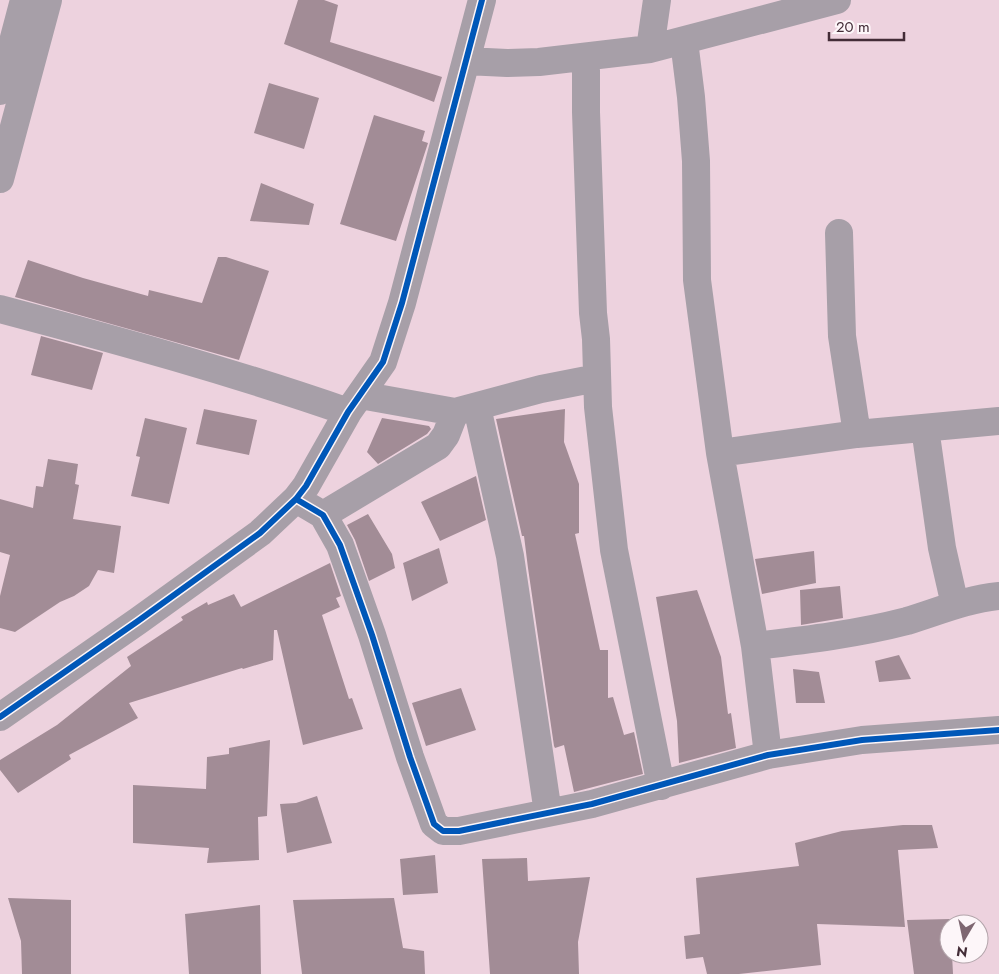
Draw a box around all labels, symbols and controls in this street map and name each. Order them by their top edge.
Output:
scale bar [829,10,904,42]
text: 20 m [836,16,870,38]
north arrow [939,914,989,964]
text: N [955,941,969,963]

